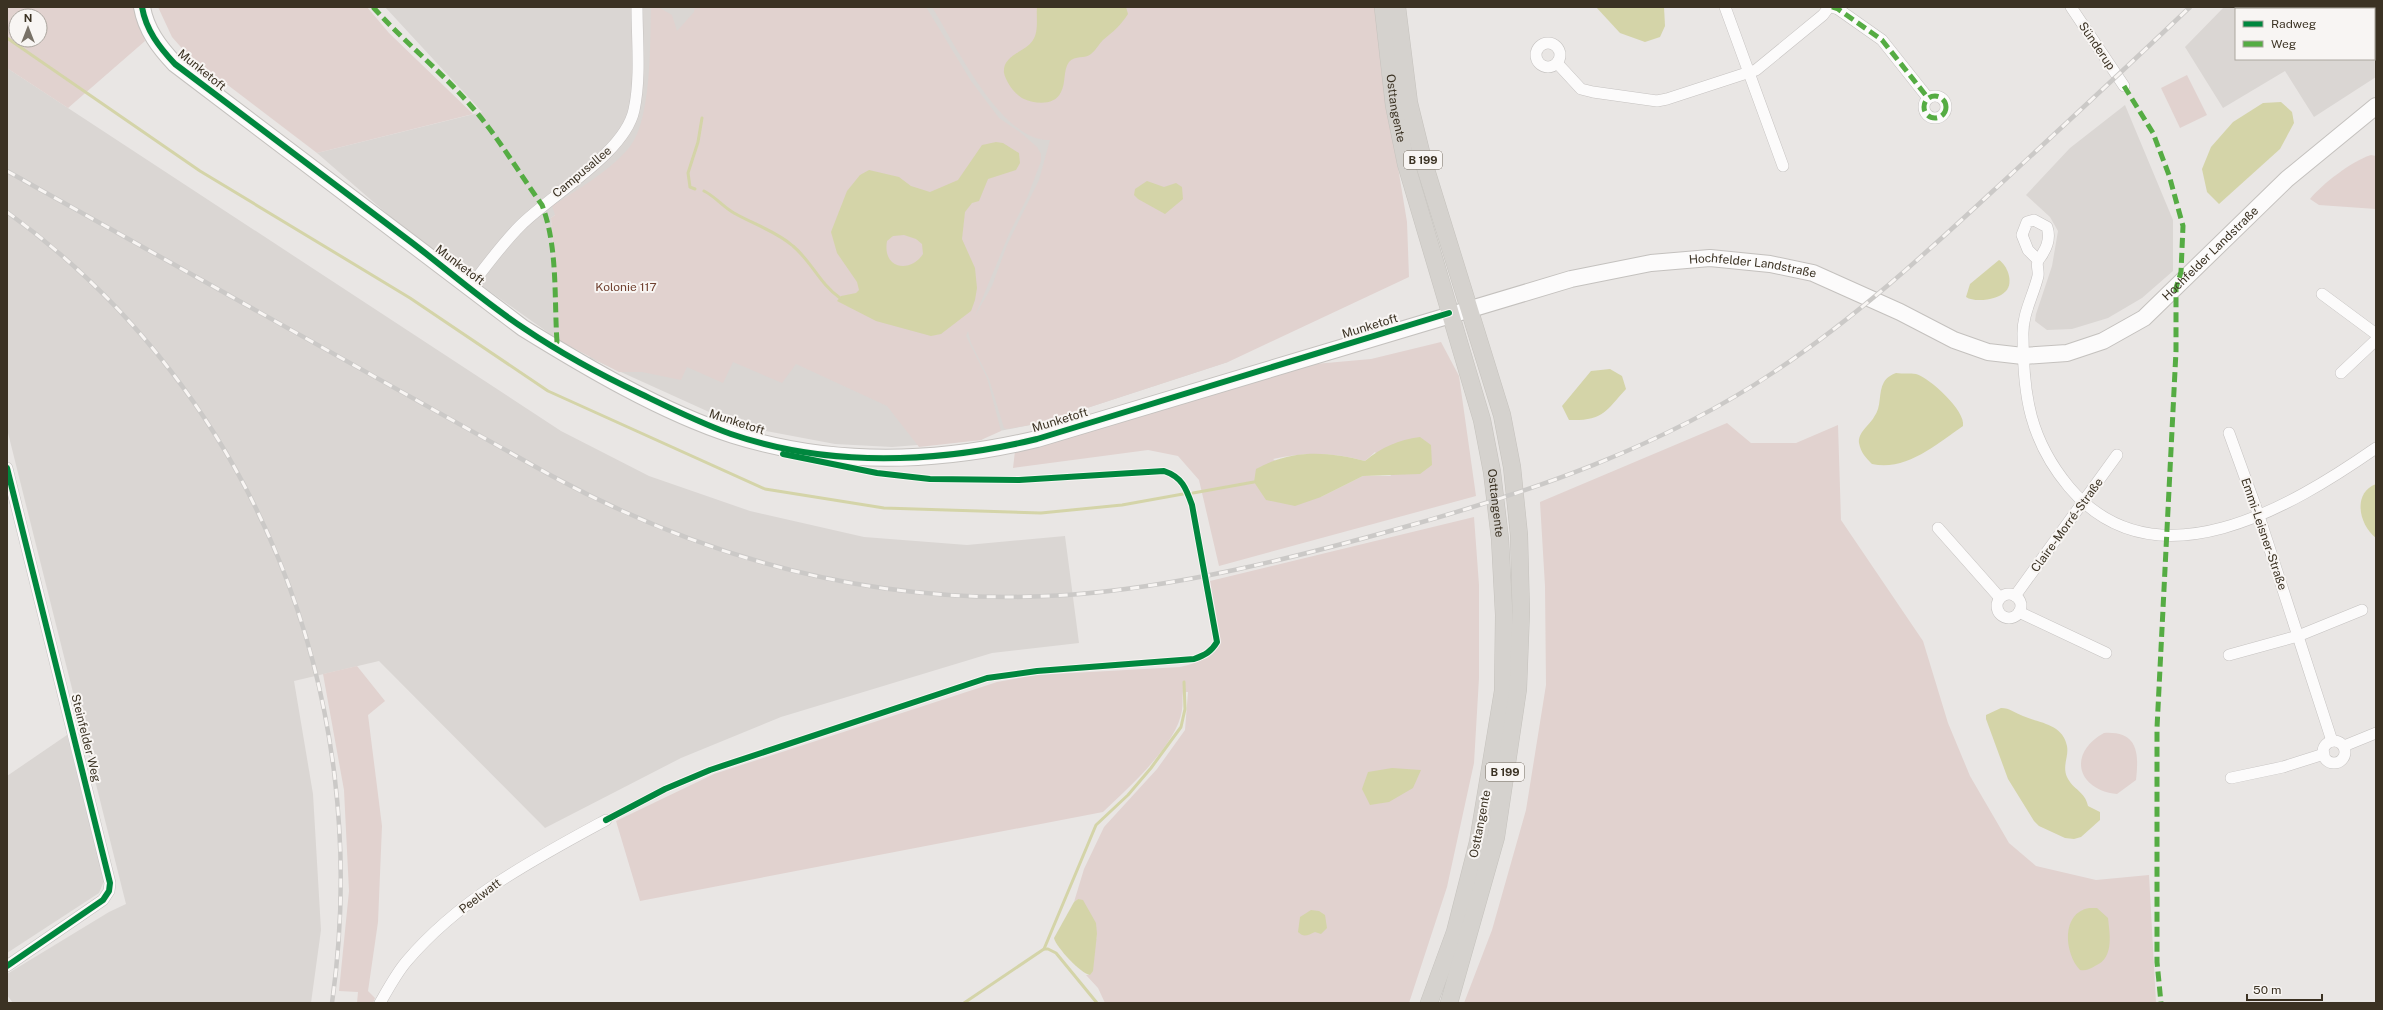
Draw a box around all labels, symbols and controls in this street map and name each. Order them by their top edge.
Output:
north arrow [8,8,48,48]
legend [2235,8,2375,60]
text: N [24,12,32,24]
text: Radweg [2271,17,2316,31]
street label: Sünderup [2076,19,2118,73]
text: Weg [2271,37,2296,51]
street label: Munketoft [175,46,229,94]
street label: Osttangente [1384,73,1408,144]
street label: Campusallee [550,143,614,201]
road number: B 199 [1404,151,1442,169]
street label: Hochfelder Landstraße [2159,204,2261,303]
street label: Munketoft [433,242,488,288]
street label: Hochfelder Landstraße [1688,251,1818,281]
park label: Kolonie 117 [595,280,657,294]
street label: Munketoft [1340,311,1400,341]
street label: Munketoft [1030,405,1090,435]
street label: Munketoft [707,406,767,438]
street label: Osttangente [1485,468,1507,538]
street label: Claire-Morré-Straße [2028,475,2106,575]
street label: Emmi-Leisner-Straße [2238,476,2290,592]
street label: Steinfelder Weg [68,693,104,783]
road number: B 199 [1486,763,1524,781]
street label: Osttangente [1467,789,1493,859]
street label: Peelwatt [456,876,504,916]
scale bar [2247,976,2322,1002]
text: 50 m [2253,983,2281,997]

